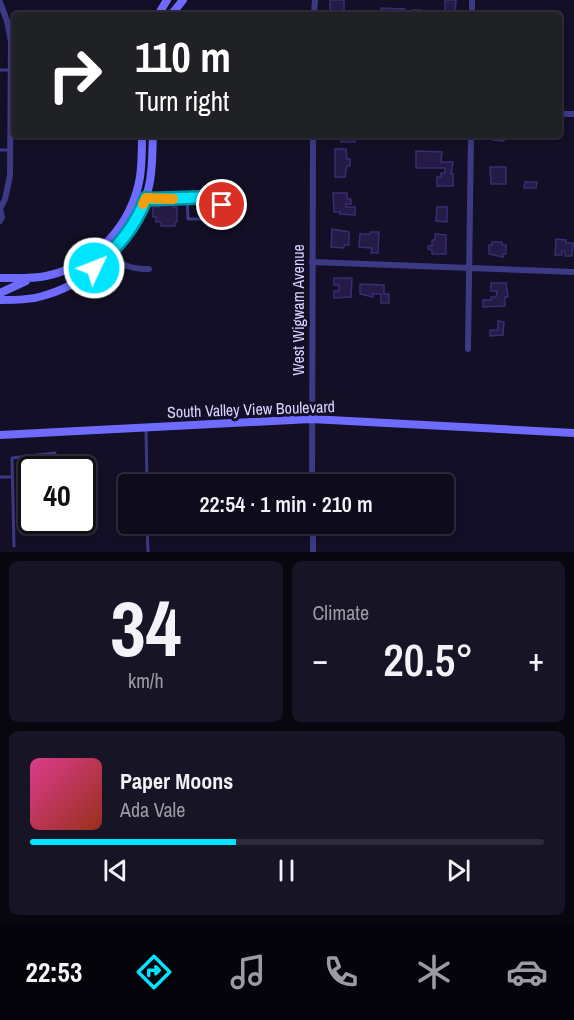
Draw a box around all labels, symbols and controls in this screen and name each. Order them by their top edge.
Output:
text: 110 m [135,29,231,85]
icon: right [36,36,114,114]
text: Turn right [135,83,229,119]
pin [196,179,247,230]
icon: arrive [205,188,238,221]
position arrow [62,236,126,300]
street label: West Wigwam Avenue [287,244,309,376]
street label: South Valley View Boulevard [167,395,335,423]
speed limit sign: 40 [18,456,96,534]
text: 22:54 · 1 min · 210 m [199,489,373,519]
text: 34 [110,575,181,680]
text: Climate [313,599,369,626]
text: 20.5° [383,629,473,690]
text: − [313,637,328,681]
text: + [528,637,544,681]
text: km/h [128,667,164,694]
text: Paper Moons [120,766,233,796]
text: Ada Vale [120,796,185,823]
icon: previous [99,854,132,887]
icon: pause [270,854,303,887]
icon: next [442,854,475,887]
icon: directions [133,951,175,993]
icon: music [227,951,269,993]
icon: phone [320,951,362,993]
icon: climate [413,951,455,993]
icon: car [506,951,548,993]
text: 22:53 [26,954,82,990]

